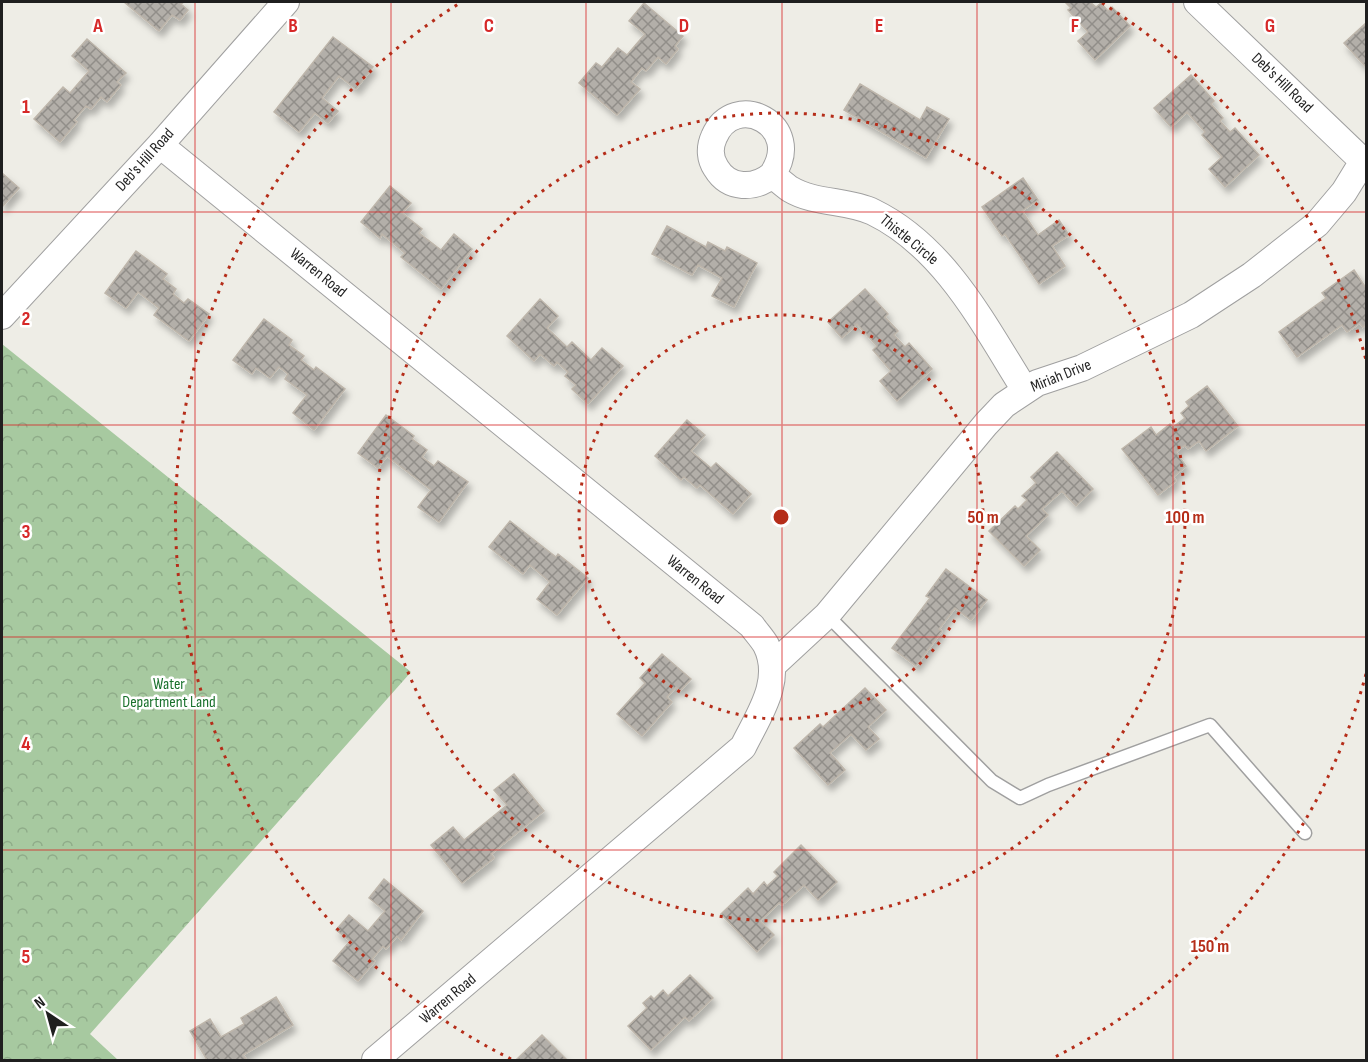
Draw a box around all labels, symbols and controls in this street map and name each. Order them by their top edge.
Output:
text: A [92,14,103,38]
text: B [288,14,298,38]
text: C [484,14,494,38]
text: D [679,14,689,38]
text: E [875,14,883,38]
text: F [1071,14,1079,38]
text: G [1265,14,1275,38]
street label: Deb's Hill Road [1247,49,1317,117]
text: 1 [22,95,30,119]
street label: Deb's Hill Road [112,125,178,195]
street label: Thistle Circle [876,211,942,269]
street label: Warren Road [286,244,350,302]
text: 2 [22,307,30,331]
street label: Miriah Drive [1028,355,1094,397]
centre of rings [771,507,791,527]
text: 50 m [967,507,999,528]
text: 100 m [1166,507,1205,528]
text: 3 [22,520,31,544]
street label: Warren Road [663,551,727,609]
park label: Water Department Land [122,675,216,712]
text: 4 [21,732,31,756]
text: 150 m [1191,936,1229,957]
text: 5 [22,945,31,969]
street label: Warren Road [416,970,480,1028]
north arrow [18,984,78,1044]
text: N [31,993,49,1013]

